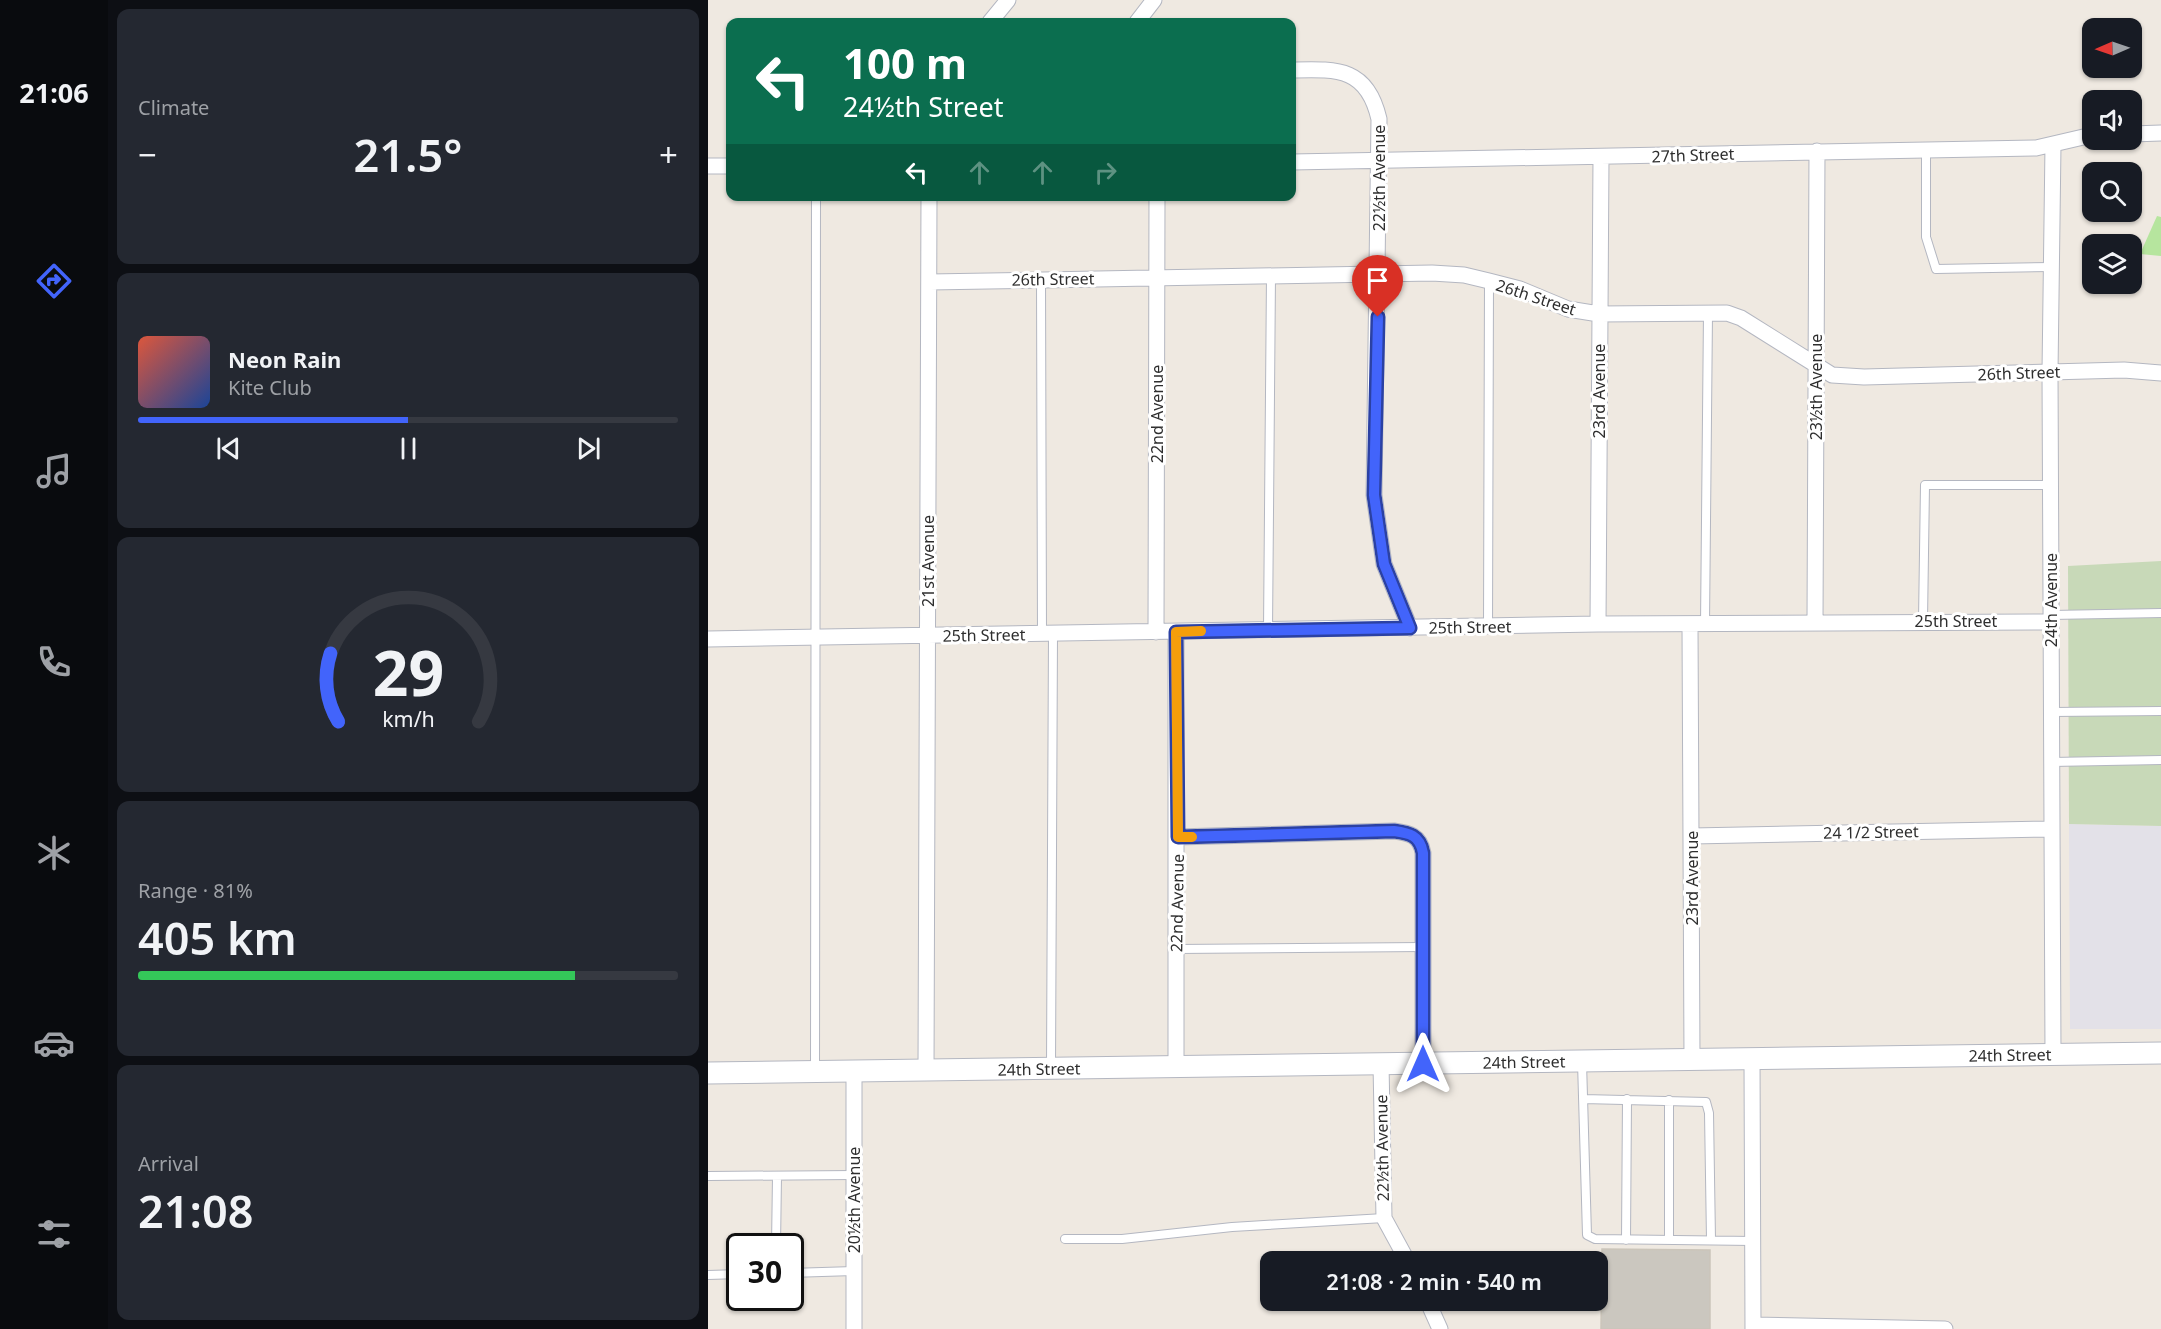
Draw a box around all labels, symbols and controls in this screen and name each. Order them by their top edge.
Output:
north arrow [2082,18,2142,78]
map controls [2082,18,2142,294]
text: 100 m [843,34,967,91]
icon: left [744,42,822,120]
text: 21:06 [19,74,89,111]
text: 24½th Street [843,88,1004,125]
button: sound [2082,90,2142,150]
text: Climate [138,94,209,121]
text: 21.5° [354,124,462,185]
street label: 22½th Avenue [1368,125,1390,231]
text: − [138,132,157,177]
text: + [659,132,678,177]
street label: 27th Street [1651,143,1735,167]
icon: left [900,156,933,189]
icon: ahead [963,156,996,189]
icon: ahead [1026,156,1059,189]
icon: right [1089,156,1122,189]
button: search [2082,162,2142,222]
button: layers [2082,234,2142,294]
pin [1352,255,1403,317]
icon: directions [33,260,75,302]
icon: arrive [1361,264,1394,297]
street label: 26th Street [1011,267,1095,291]
street label: 26th Street [1493,274,1579,320]
street label: 23½th Avenue [1805,334,1827,440]
text: Neon Rain [228,344,341,374]
street label: 23rd Avenue [1588,344,1610,438]
street label: 26th Street [1977,361,2061,385]
street label: 22nd Avenue [1146,365,1168,463]
text: Kite Club [228,374,312,401]
icon: previous [212,432,245,465]
icon: pause [392,432,425,465]
icon: next [572,432,605,465]
icon: music [33,450,75,492]
street label: 21st Avenue [917,515,939,607]
street label: 24th Avenue [2040,553,2062,647]
street label: 25th Street [1915,610,1998,632]
street label: 25th Street [1428,615,1512,639]
street label: 25th Street [942,623,1026,647]
text: 29 [372,629,444,714]
icon: phone [33,641,75,683]
text: km/h [382,704,434,733]
street label: 24 1/2 Street [1823,820,1919,844]
street label: 23rd Avenue [1681,831,1703,925]
icon: climate [33,832,75,874]
street label: 22nd Avenue [1165,854,1189,952]
text: Range · 81% [138,877,253,904]
text: 405 km [138,907,297,968]
icon: car [33,1022,75,1064]
position arrow [1391,1032,1455,1096]
street label: 24th Street [1968,1043,2052,1067]
street label: 24th Street [1482,1050,1566,1074]
street label: 24th Street [997,1057,1081,1081]
street label: 22½th Avenue [1370,1094,1394,1202]
street label: 20½th Avenue [843,1147,865,1253]
text: Arrival [138,1150,199,1177]
text: 21:08 [138,1180,253,1241]
icon: filters [33,1213,75,1255]
speed limit sign: 30 [726,1233,804,1311]
text: 21:08 · 2 min · 540 m [1326,1266,1542,1296]

